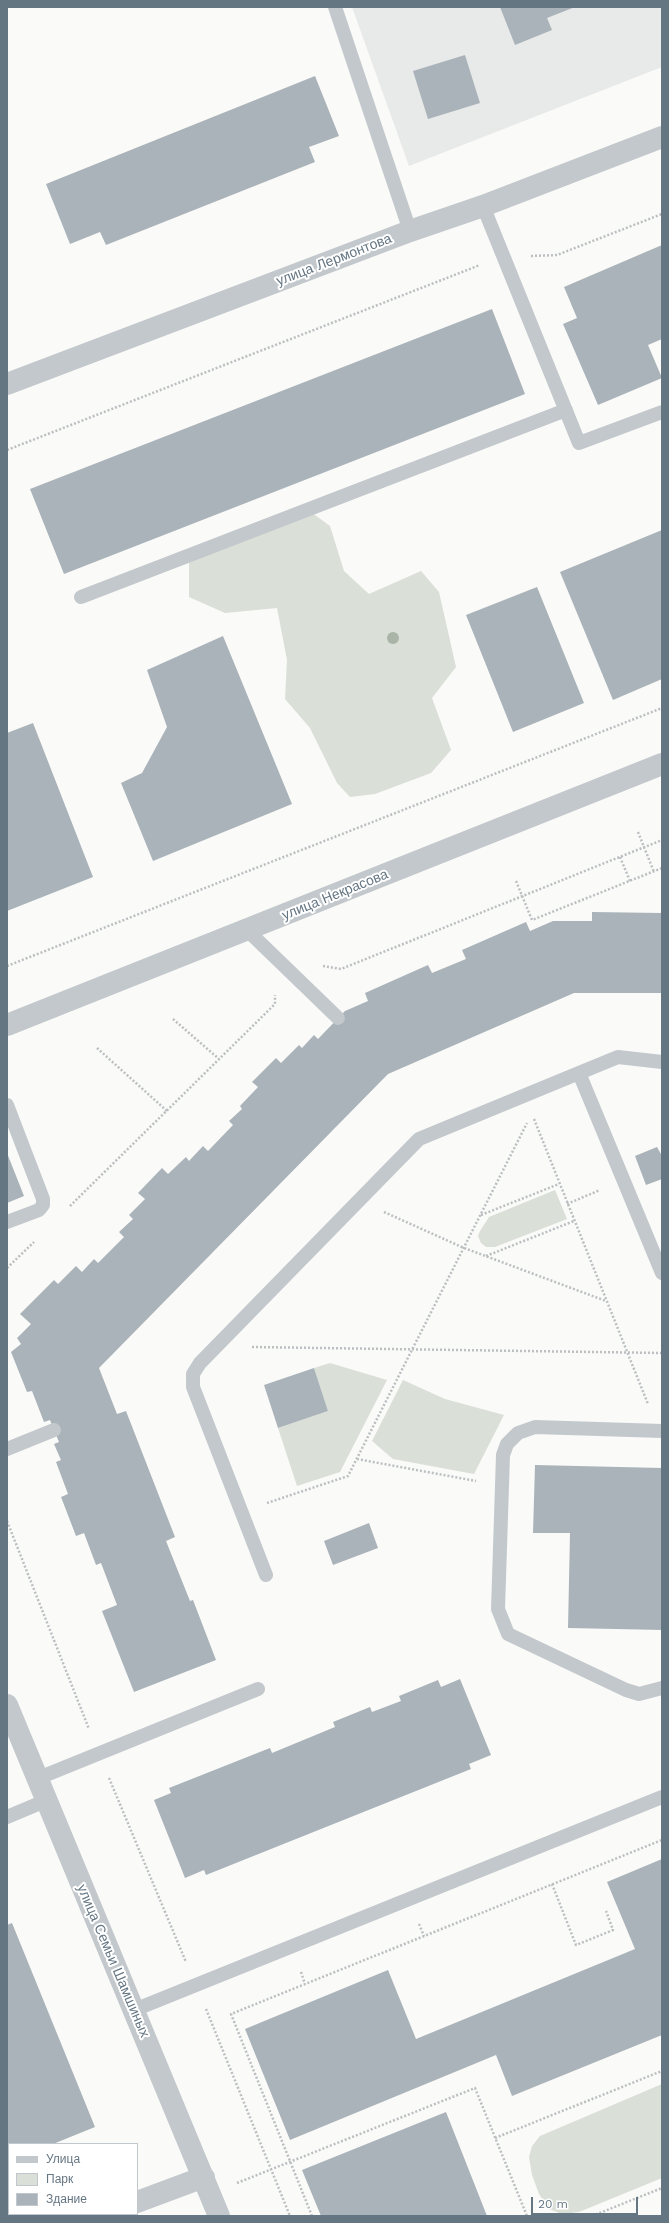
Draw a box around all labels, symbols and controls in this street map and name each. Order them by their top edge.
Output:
street label: улица Лермонтова [274,230,394,290]
street label: улица Некрасова [280,866,390,924]
street label: улица Семьи Шамшиных [73,1882,153,2040]
legend [8,2143,138,2215]
text: Улица [46,2152,80,2166]
text: Парк [46,2172,73,2186]
scale bar [533,2189,640,2215]
text: Здание [46,2192,87,2206]
text: 20 m [538,2197,568,2211]

